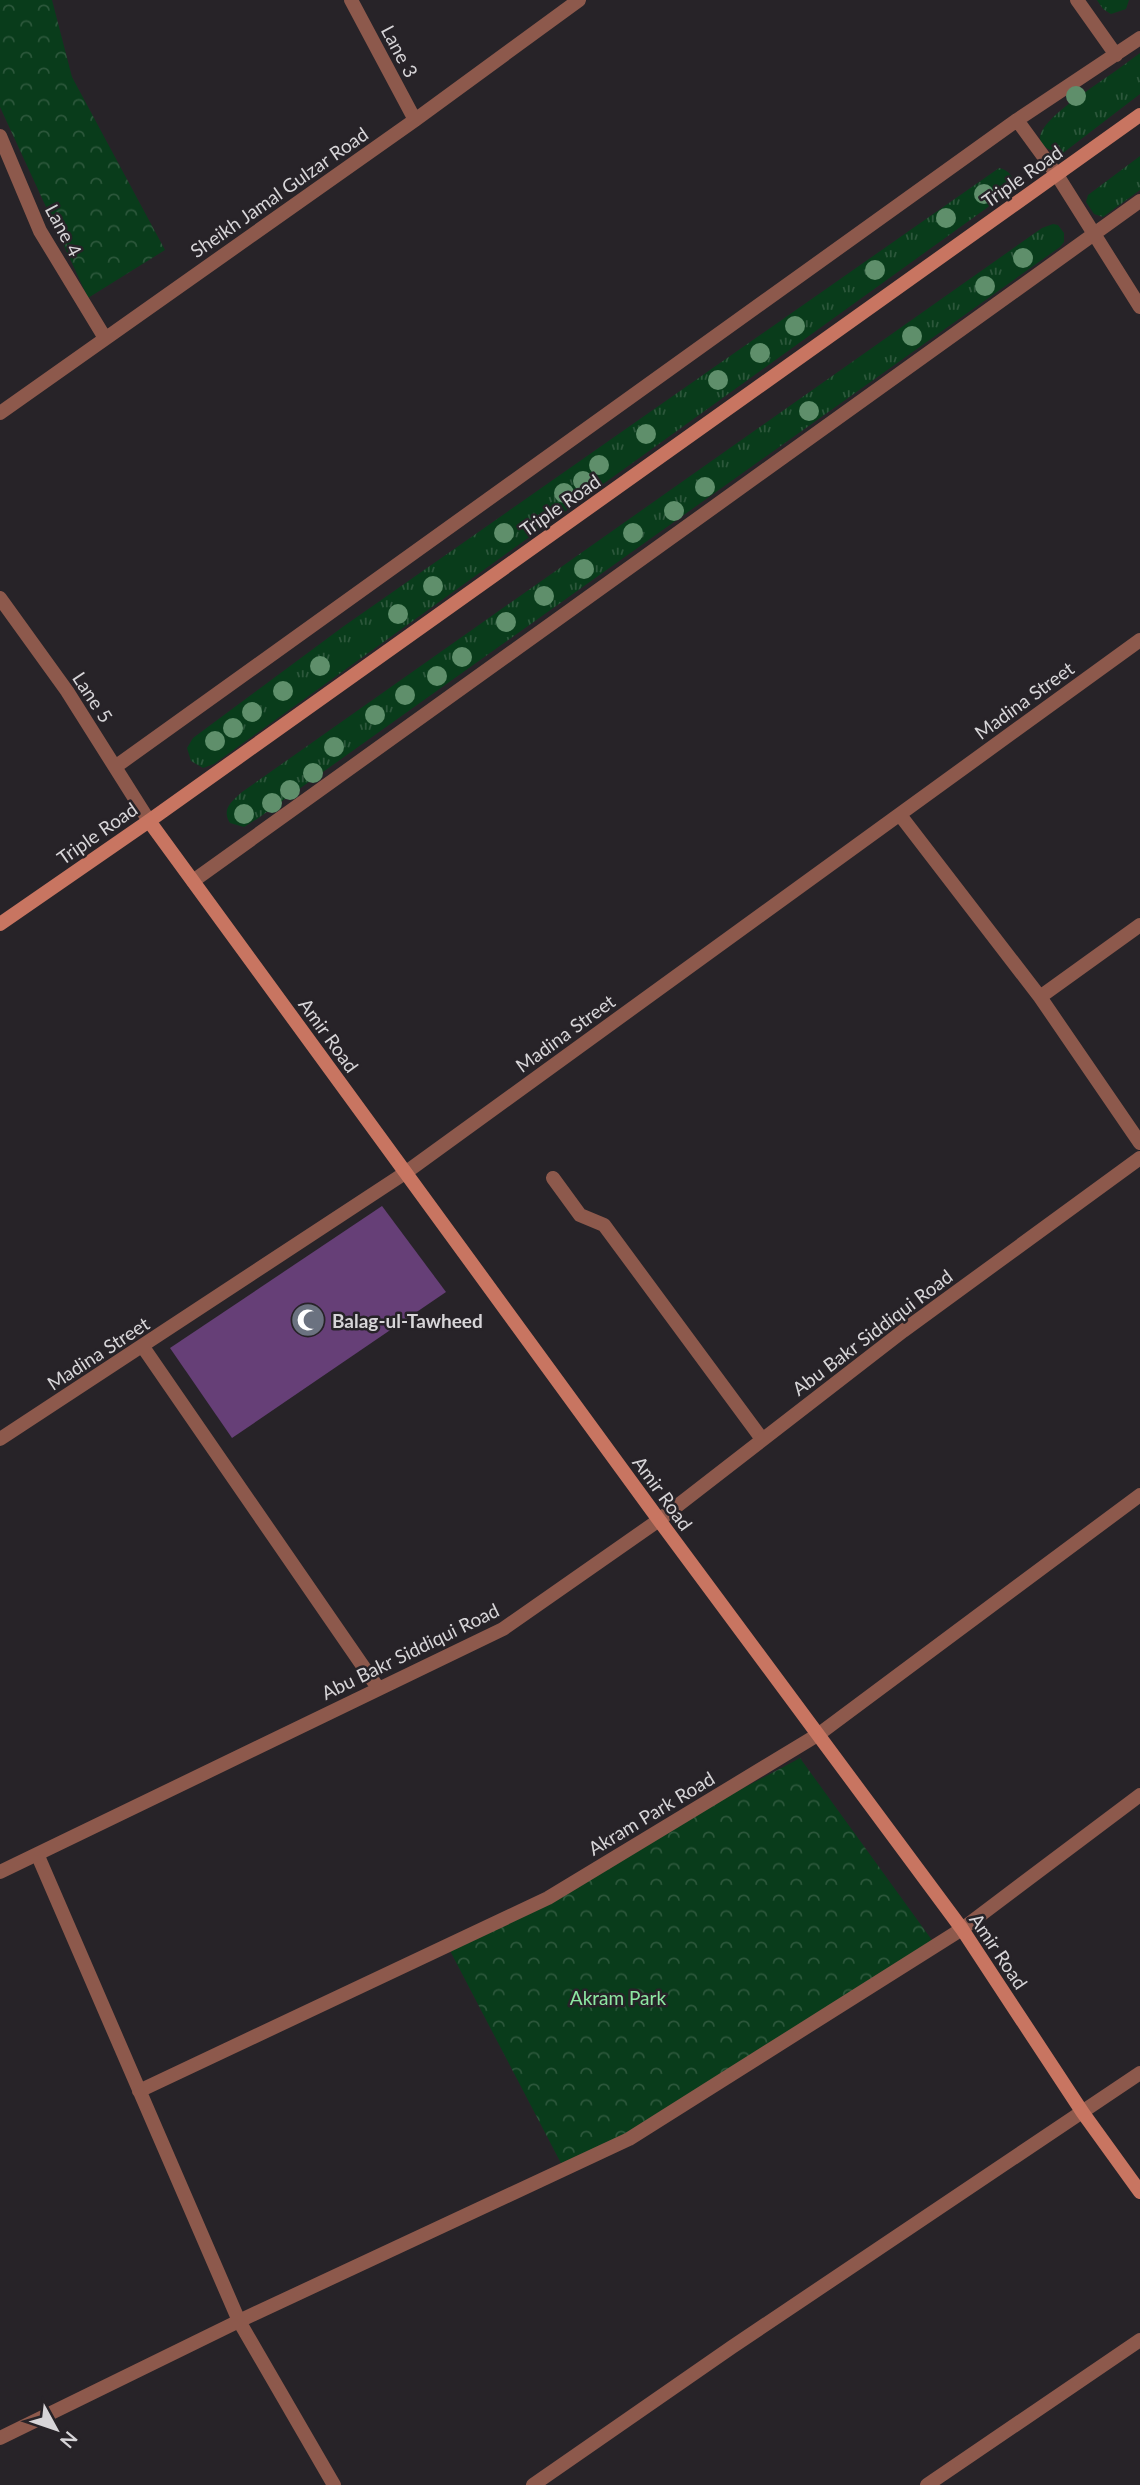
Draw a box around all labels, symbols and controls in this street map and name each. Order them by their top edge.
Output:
street label: Lane 3 [377,21,423,81]
street label: Sheikh Jamal Gulzar Road [186,122,372,262]
street label: Triple Road [977,140,1067,212]
street label: Lane 4 [41,200,87,260]
street label: Triple Road [515,469,605,541]
street label: Madina Street [970,656,1078,744]
street label: Lane 5 [68,667,118,727]
street label: Triple Road [52,797,142,869]
street label: Madina Street [511,989,619,1077]
street label: Amir Road [294,993,364,1077]
street label: Abu Bakr Siddiqui Road [787,1264,957,1400]
mosque icon: Balag-ul-Tawheed [289,1301,327,1339]
place label: Balag-ul-Tawheed [332,1309,483,1332]
street label: Madina Street [43,1311,153,1394]
street label: Amir Road [628,1451,698,1535]
street label: Abu Bakr Siddiqui Road [317,1598,503,1704]
street label: Akram Park Road [584,1766,718,1860]
street label: Amir Road [965,1909,1033,1993]
park label: Akram Park [570,1986,666,2009]
north arrow [21,2394,91,2464]
text: N [56,2427,83,2453]

